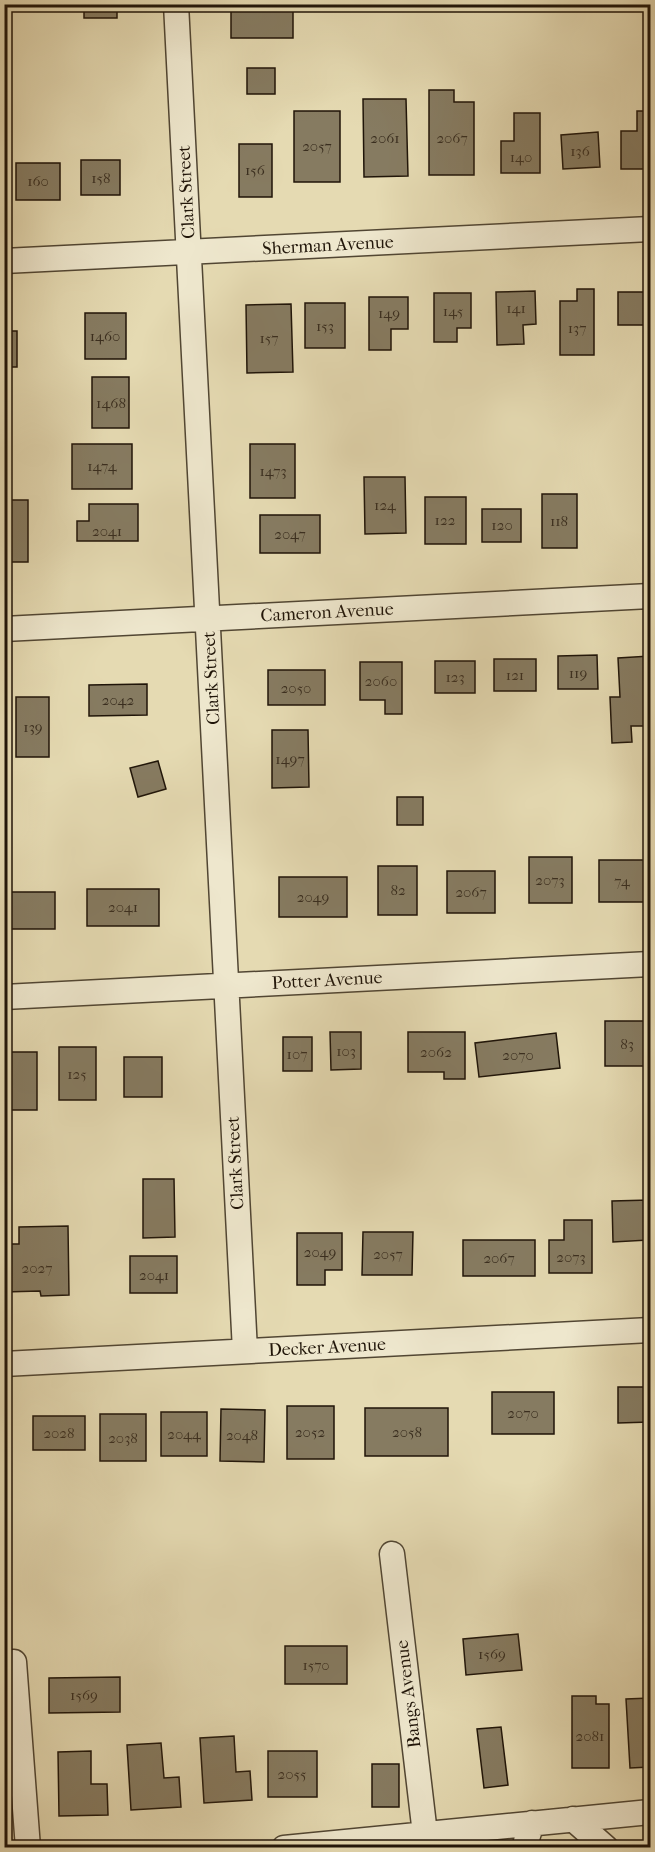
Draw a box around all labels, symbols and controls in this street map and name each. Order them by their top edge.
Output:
house number: 2061 [370,129,400,147]
house number: 2067 [436,129,468,147]
house number: 2057 [302,137,332,155]
house number: 136 [570,142,591,160]
street label: Clark Street [174,144,199,239]
house number: 140 [510,148,532,166]
house number: 156 [245,161,266,179]
house number: 158 [91,169,111,187]
house number: 160 [27,172,49,190]
street label: Sherman Avenue [262,232,394,259]
house number: 141 [506,299,526,317]
house number: 145 [443,302,463,320]
house number: 149 [378,304,400,322]
house number: 153 [316,317,334,335]
house number: 137 [568,319,586,337]
house number: 1460 [90,327,120,345]
house number: 157 [259,329,279,347]
house number: 1468 [96,394,126,412]
house number: 1474 [87,457,118,475]
house number: 1473 [259,462,287,480]
house number: 124 [374,496,397,514]
house number: 122 [435,511,456,529]
house number: 118 [550,512,568,530]
house number: 120 [491,516,513,534]
house number: 2041 [92,522,122,540]
house number: 2047 [274,525,306,543]
street label: Cameron Avenue [260,599,394,626]
street label: Clark Street [199,630,224,725]
house number: 119 [569,664,587,682]
house number: 121 [506,666,524,684]
house number: 123 [445,668,465,686]
house number: 2060 [365,672,397,690]
house number: 2050 [281,679,311,697]
house number: 2042 [102,691,134,709]
house number: 139 [23,718,43,736]
house number: 1497 [275,750,305,768]
house number: 2073 [535,871,565,889]
house number: 74 [614,872,631,890]
house number: 82 [390,881,406,899]
house number: 2067 [455,883,487,901]
house number: 2049 [297,888,329,906]
house number: 2041 [108,898,138,916]
street label: Potter Avenue [271,967,383,994]
house number: 83 [620,1035,634,1053]
house number: 103 [336,1042,356,1060]
house number: 2062 [420,1043,452,1061]
house number: 107 [287,1045,307,1063]
house number: 2070 [502,1046,534,1064]
house number: 125 [67,1065,87,1083]
street label: Clark Street [223,1115,248,1210]
house number: 2049 [304,1243,336,1261]
house number: 2057 [373,1245,403,1263]
house number: 2073 [556,1248,586,1266]
house number: 2067 [483,1249,515,1267]
house number: 2027 [22,1259,52,1277]
house number: 2041 [139,1266,169,1284]
street label: Decker Avenue [268,1334,387,1361]
house number: 2070 [507,1404,539,1422]
house number: 2052 [295,1423,325,1441]
house number: 2058 [392,1423,422,1441]
house number: 2028 [43,1424,75,1442]
house number: 2044 [167,1425,202,1443]
house number: 2048 [226,1426,258,1444]
house number: 2038 [108,1429,138,1447]
street label: Bangs Avenue [391,1639,426,1749]
house number: 1569 [478,1645,506,1663]
house number: 1570 [302,1656,330,1674]
house number: 1569 [70,1686,98,1704]
house number: 2081 [576,1727,604,1745]
house number: 2055 [278,1765,306,1783]

